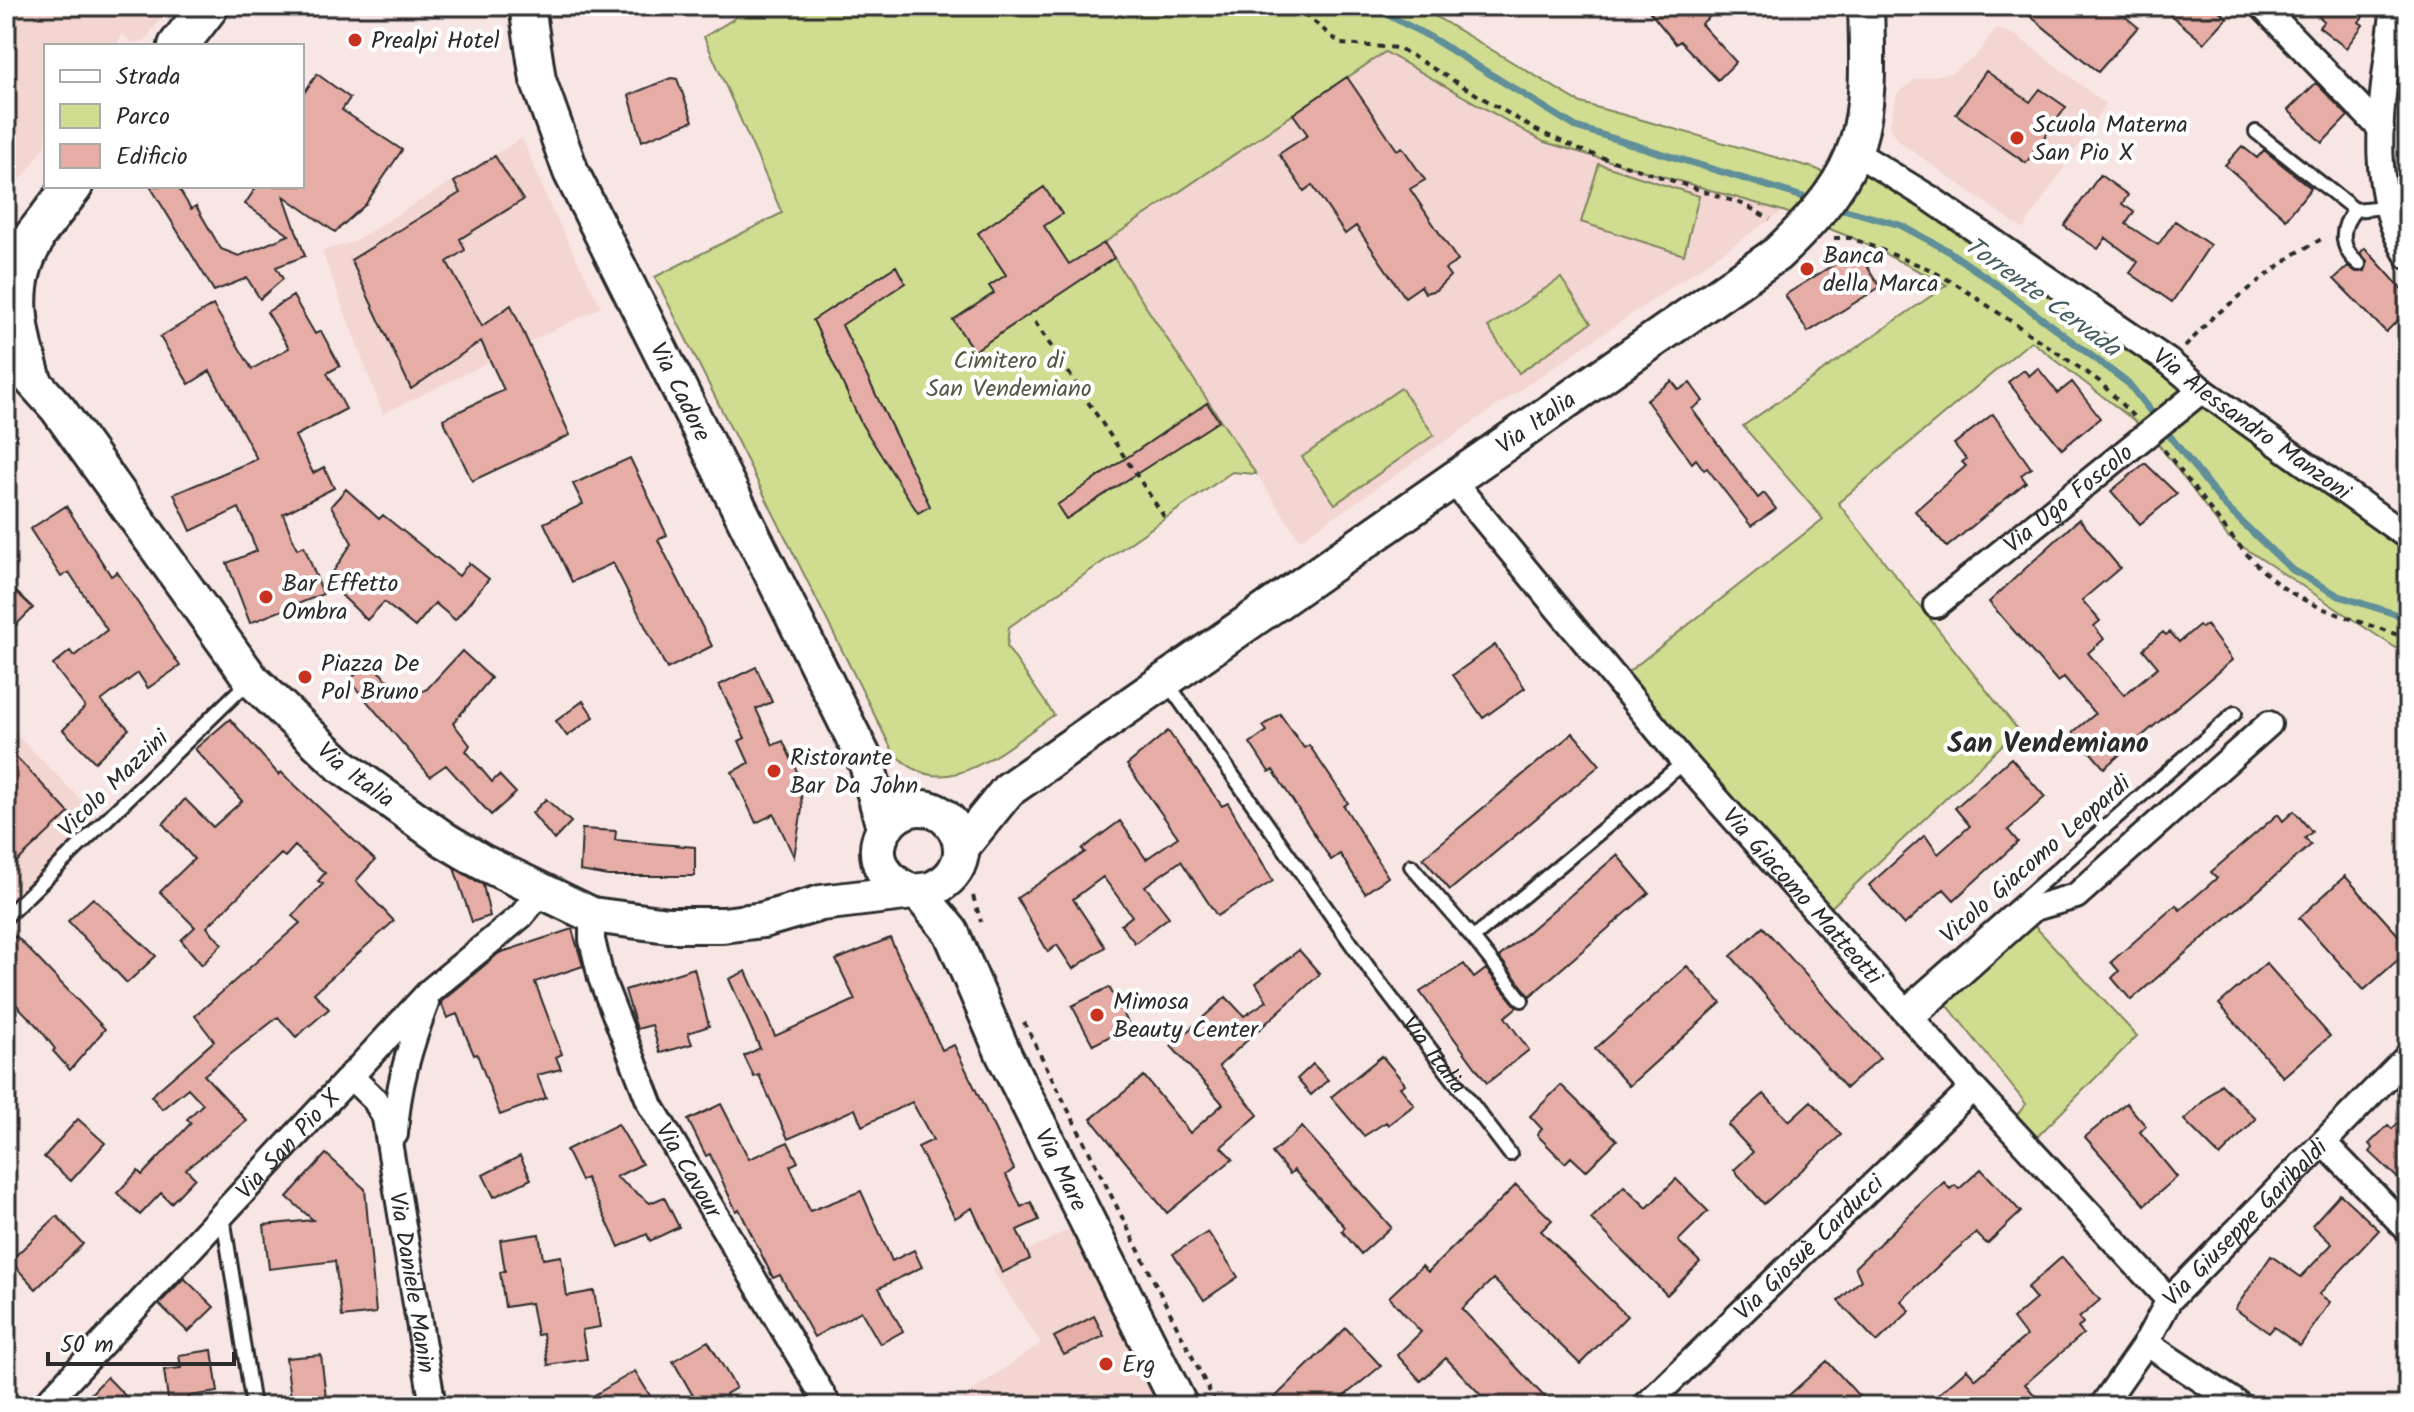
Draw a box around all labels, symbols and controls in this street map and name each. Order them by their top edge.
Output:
place label: Prealpi Hotel [371,22,500,61]
marker: Prealpi Hotel [346,31,364,49]
legend [44,44,304,188]
text: Strada [116,58,180,97]
text: Parco [116,98,170,137]
place label: Scuola Materna San Pio X [2033,106,2188,173]
marker: Scuola Materna San Pio X [2008,129,2026,147]
text: Edificio [116,138,188,177]
water label: Torrente Cervada [1955,226,2130,370]
place label: Banca della Marca [1823,237,1939,304]
marker: Banca della Marca [1798,260,1816,278]
street label: Via Cadore [638,336,721,449]
street label: Via Alessandro Manzoni [2144,338,2360,512]
park label: Cimitero di San Vendemiano [926,342,1092,409]
street label: Via Italia [1488,382,1585,465]
street label: Via Ugo Foscolo [1996,435,2143,564]
place label: Bar Effetto Ombra [282,565,399,632]
marker: Bar Effetto Ombra [257,588,275,606]
place label: Piazza De Pol Bruno [321,645,419,712]
marker: Piazza De Pol Bruno [296,668,314,686]
street label: Vicolo Mazzini [49,720,180,847]
district label: San Vendemiano [1947,722,2149,767]
street label: Via Italia [307,733,402,819]
place label: Ristorante Bar Da John [790,739,918,806]
marker: Ristorante Bar Da John [765,762,783,780]
street label: Vicolo Giacomo Leopardi [1932,765,2141,954]
street label: Via Giacomo Matteotti [1712,799,1892,996]
place label: Mimosa Beauty Center [1113,983,1260,1050]
marker: Mimosa Beauty Center [1088,1006,1106,1024]
street label: Via Italia [1390,1008,1476,1103]
street label: Via San Pio X [227,1080,352,1209]
street label: Via Cavour [644,1116,732,1228]
street label: Via Mare [1023,1122,1097,1219]
street label: Via Giuseppe Garibaldi [2154,1129,2339,1317]
street label: Via Giosuè Carducci [1726,1165,1895,1331]
street label: Via Daniele Manin [377,1189,445,1376]
scale bar [48,1316,234,1366]
text: 50 m [60,1326,114,1365]
place label: Erg [1122,1346,1155,1385]
marker: Erg [1097,1355,1115,1373]

